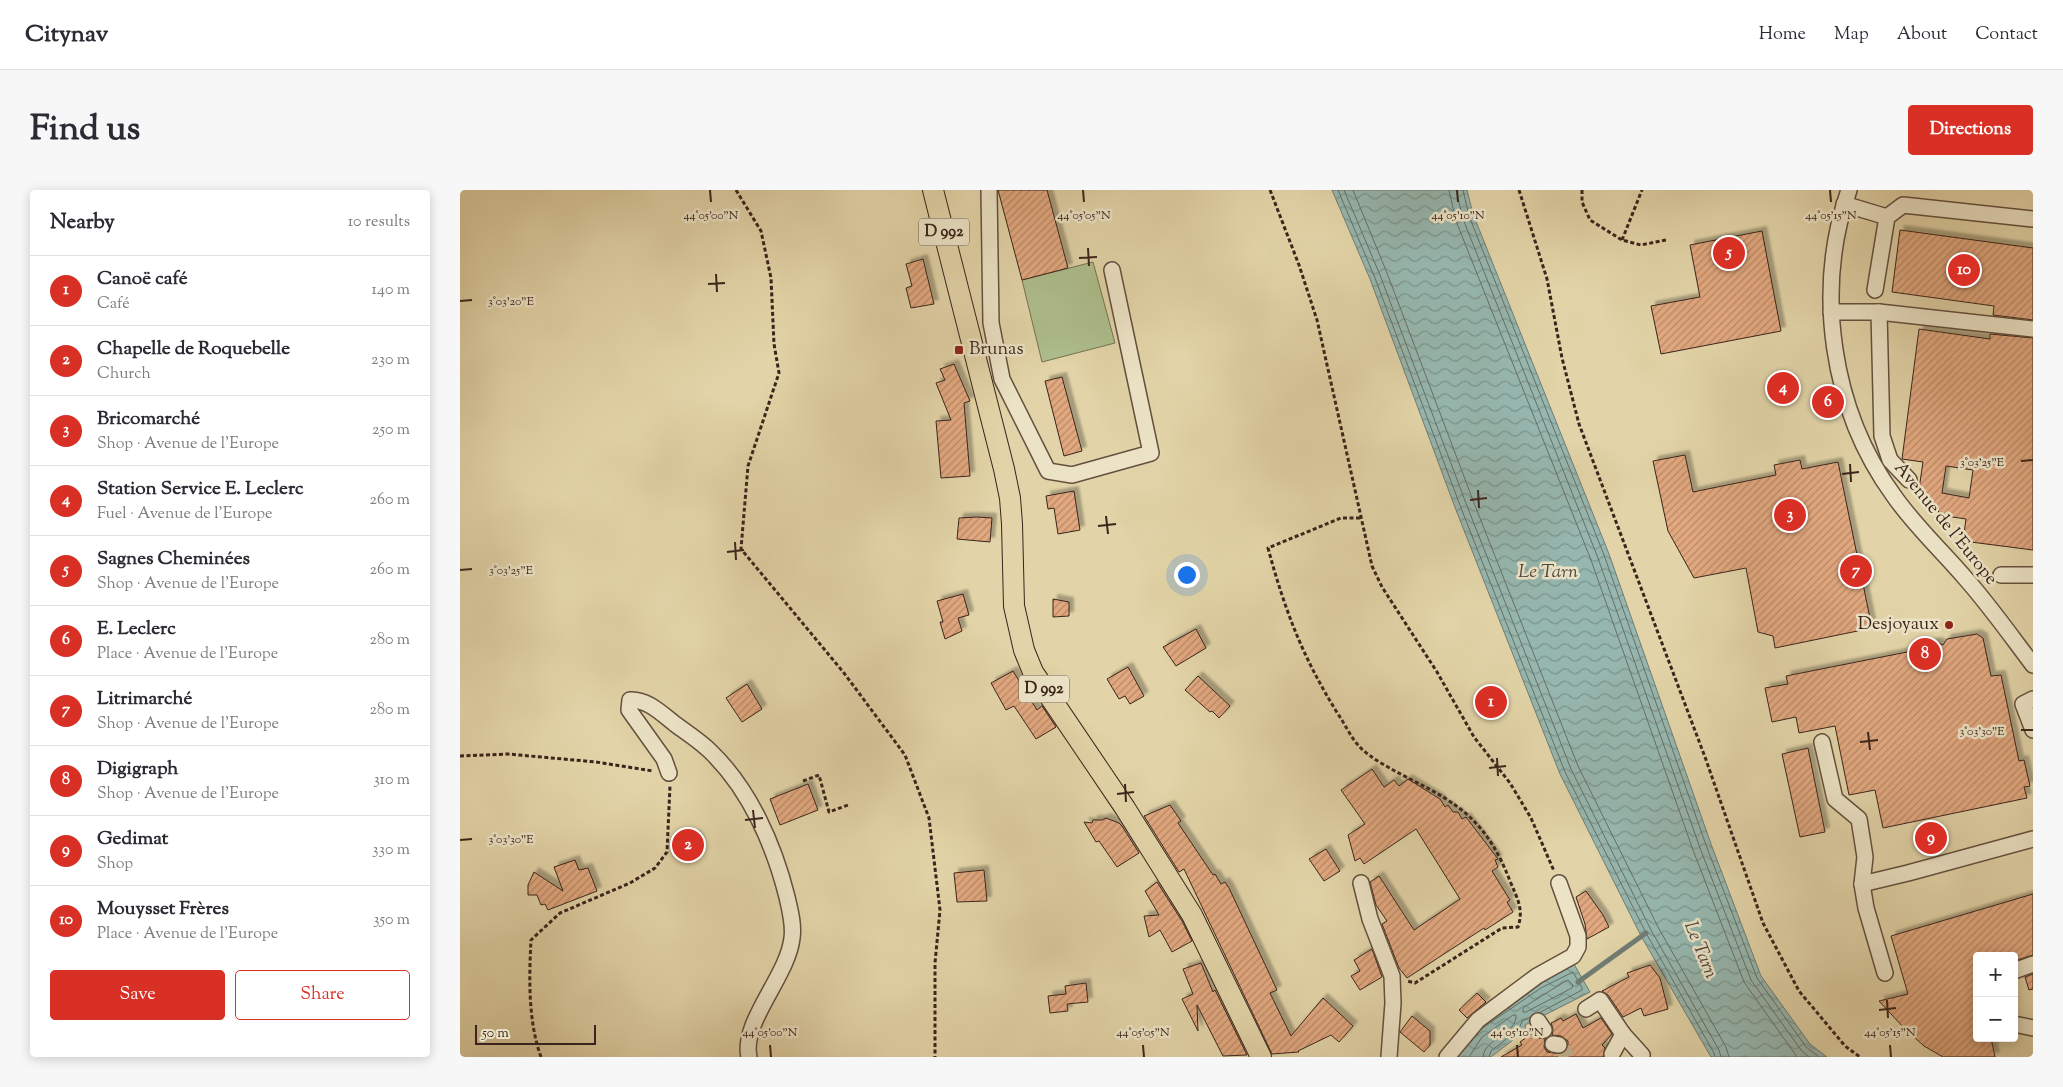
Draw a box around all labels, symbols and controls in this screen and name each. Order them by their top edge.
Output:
text: Citynav [25,18,108,52]
text: Home [1759,22,1806,48]
text: Map [1834,22,1869,48]
text: About [1897,22,1947,48]
text: Contact [1975,22,2038,48]
text: Find us [30,105,140,156]
button: Directions [1908,105,2033,155]
text: 44°05'00"N [684,207,739,225]
text: 44°05'05"N [1058,207,1111,225]
text: 44°05'10"N [1431,207,1485,225]
text: 44°05'15"N [1805,207,1857,225]
text: Nearby [50,208,115,238]
text: 10 results [348,211,410,234]
road number: D 992 [919,218,969,246]
pin: 5 [1713,234,1745,272]
pin: 10 [1948,251,1980,289]
text: Canoë café [97,266,188,293]
text: 1 [63,279,69,302]
text: 140 m [372,279,410,302]
text: Café [97,293,130,316]
text: 3°03'20"E [488,293,535,311]
text: Chapelle de Roquebelle [97,336,290,363]
place label: Brunas [969,337,1023,363]
marker: Brunas [953,344,965,356]
text: 2 [62,349,70,372]
text: 230 m [371,349,410,372]
text: Church [97,363,151,386]
pin: 4 [1767,369,1799,407]
pin: 6 [1812,383,1844,421]
text: Bricomarché [97,406,200,433]
text: 3 [63,419,69,442]
text: 250 m [372,419,410,442]
text: Shop · Avenue de l'Europe [97,433,279,456]
text: 3°03'25"E [1960,454,2005,472]
street label: Avenue de l'Europe [1887,457,2003,591]
text: Station Service E. Leclerc [97,476,304,503]
text: 4 [62,489,70,512]
text: 260 m [369,489,410,512]
pin: 3 [1774,496,1806,534]
text: Fuel · Avenue de l'Europe [97,503,272,526]
text: Sagnes Cheminées [97,546,250,573]
pin: 7 [1840,552,1872,590]
text: 5 [63,559,69,582]
text: 260 m [369,559,410,582]
water label: Le Tarn [1518,559,1578,586]
text: 3°03'25"E [489,562,534,580]
your location [1174,562,1200,588]
text: Shop · Avenue de l'Europe [97,573,279,596]
place label: Desjoyaux [1858,612,1939,638]
text: E. Leclerc [97,616,176,643]
marker: Desjoyaux [1943,619,1955,631]
text: 6 [62,629,70,652]
text: 280 m [369,629,410,652]
pin: 8 [1909,635,1941,673]
text: Place · Avenue de l'Europe [97,643,278,666]
road number: D 992 [1019,676,1069,702]
pin: 1 [1475,683,1507,721]
text: Litrimarché [97,686,192,713]
text: 7 [62,699,70,722]
text: 280 m [369,699,410,722]
text: Shop · Avenue de l'Europe [97,713,279,736]
text: 3°03'30"E [1959,723,2005,741]
text: Digigraph [97,756,179,783]
text: 8 [62,769,70,792]
text: 310 m [373,769,410,792]
text: Shop · Avenue de l'Europe [97,783,279,806]
pin: 9 [1915,819,1947,857]
text: Gedimat [97,826,168,853]
pin: 2 [672,826,704,864]
text: 3°03'30"E [488,831,534,849]
text: 9 [62,839,70,862]
text: 330 m [372,839,410,862]
text: Shop [97,853,133,876]
text: Mouysset Frères [97,896,229,923]
text: 10 [59,909,73,932]
text: 350 m [373,909,410,932]
water label: Le Tarn [1676,917,1724,983]
text: Place · Avenue de l'Europe [97,923,278,946]
map controls [1973,952,2018,1042]
button: + [1973,952,2018,997]
button: Save [50,970,225,1020]
button: Share [235,970,410,1020]
button: − [1973,997,2018,1042]
scale bar [475,1022,596,1045]
text: 50 m [482,1024,509,1044]
text: 44°05'00"N [743,1024,798,1042]
text: 44°05'05"N [1117,1024,1170,1042]
text: 44°05'10"N [1490,1024,1544,1042]
text: 44°05'15"N [1864,1024,1916,1042]

